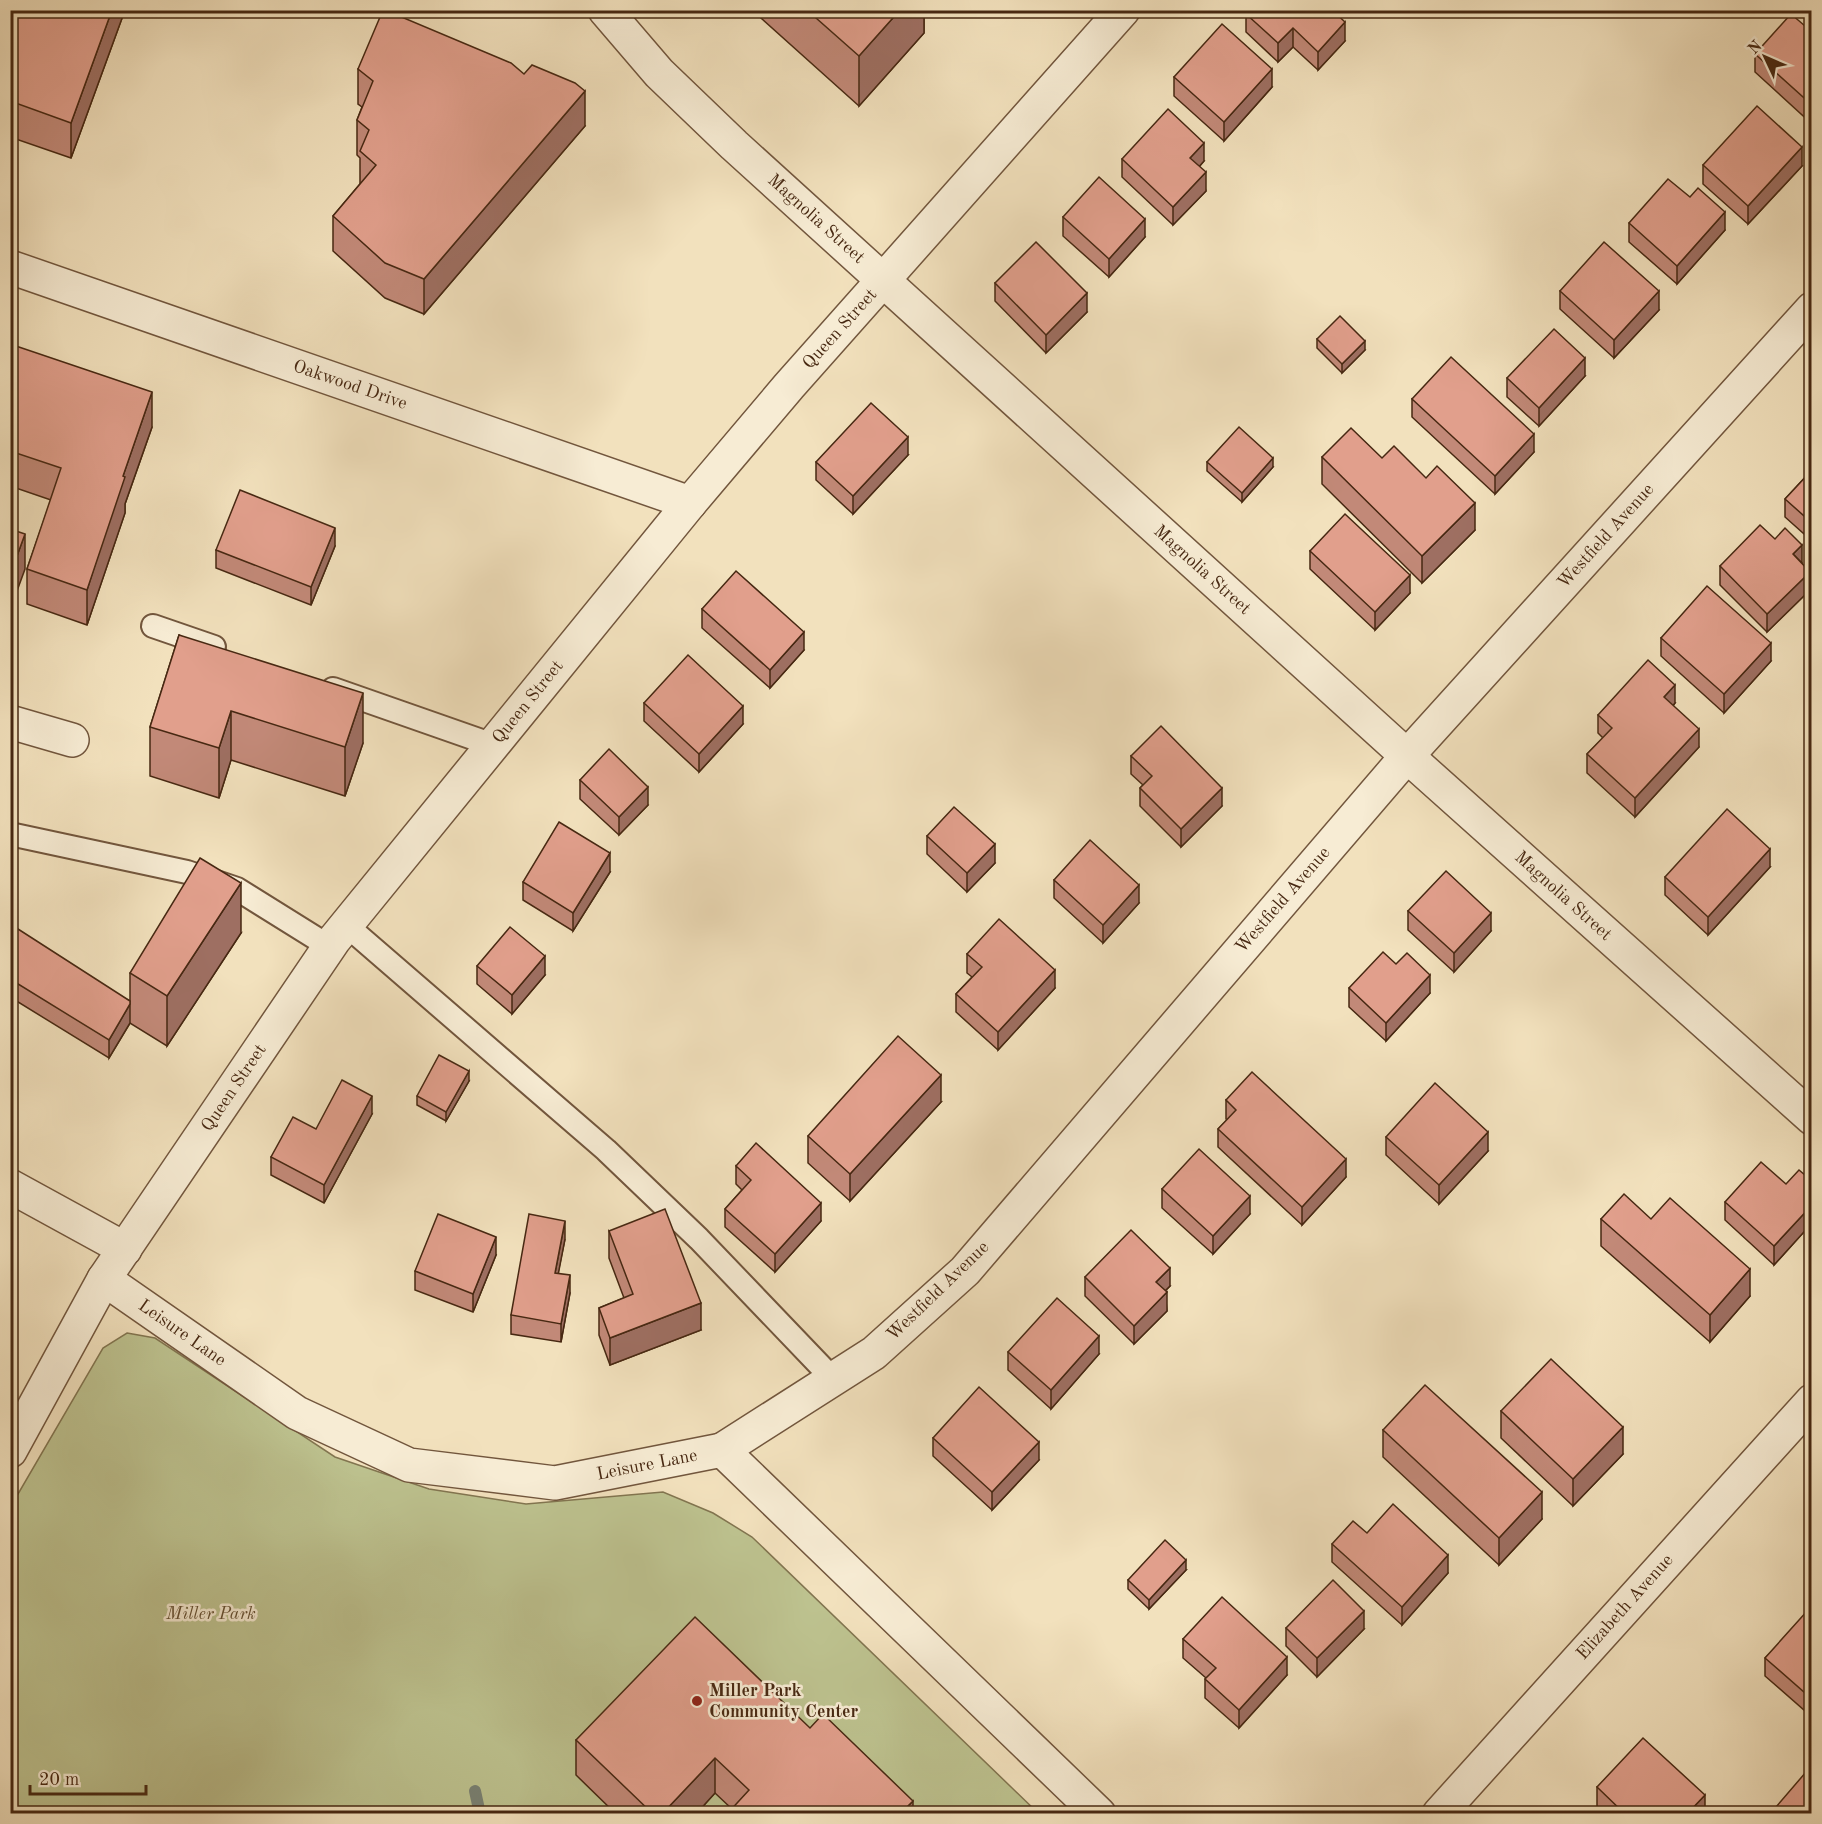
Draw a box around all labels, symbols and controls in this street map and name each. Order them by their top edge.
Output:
north arrow [1735,27,1795,87]
text: N [1746,37,1766,58]
street label: Magnolia Street [764,171,868,267]
street label: Queen Street [799,285,881,373]
street label: Oakwood Drive [291,357,409,413]
street label: Westfield Avenue [1554,480,1658,592]
street label: Magnolia Street [1150,522,1254,618]
street label: Queen Street [489,657,567,747]
street label: Westfield Avenue [1232,843,1334,957]
street label: Magnolia Street [1511,848,1615,944]
street label: Queen Street [198,1041,270,1135]
street label: Westfield Avenue [883,1238,993,1344]
street label: Leisure Lane [135,1296,229,1370]
street label: Leisure Lane [595,1446,699,1484]
street label: Elizabeth Avenue [1573,1551,1677,1663]
park label: Miller Park [165,1605,256,1623]
place label: Miller Park Community Center [709,1682,858,1721]
marker: Miller Park Community Center [690,1694,704,1708]
scale bar [30,1758,146,1796]
text: 20 m [39,1771,79,1789]

